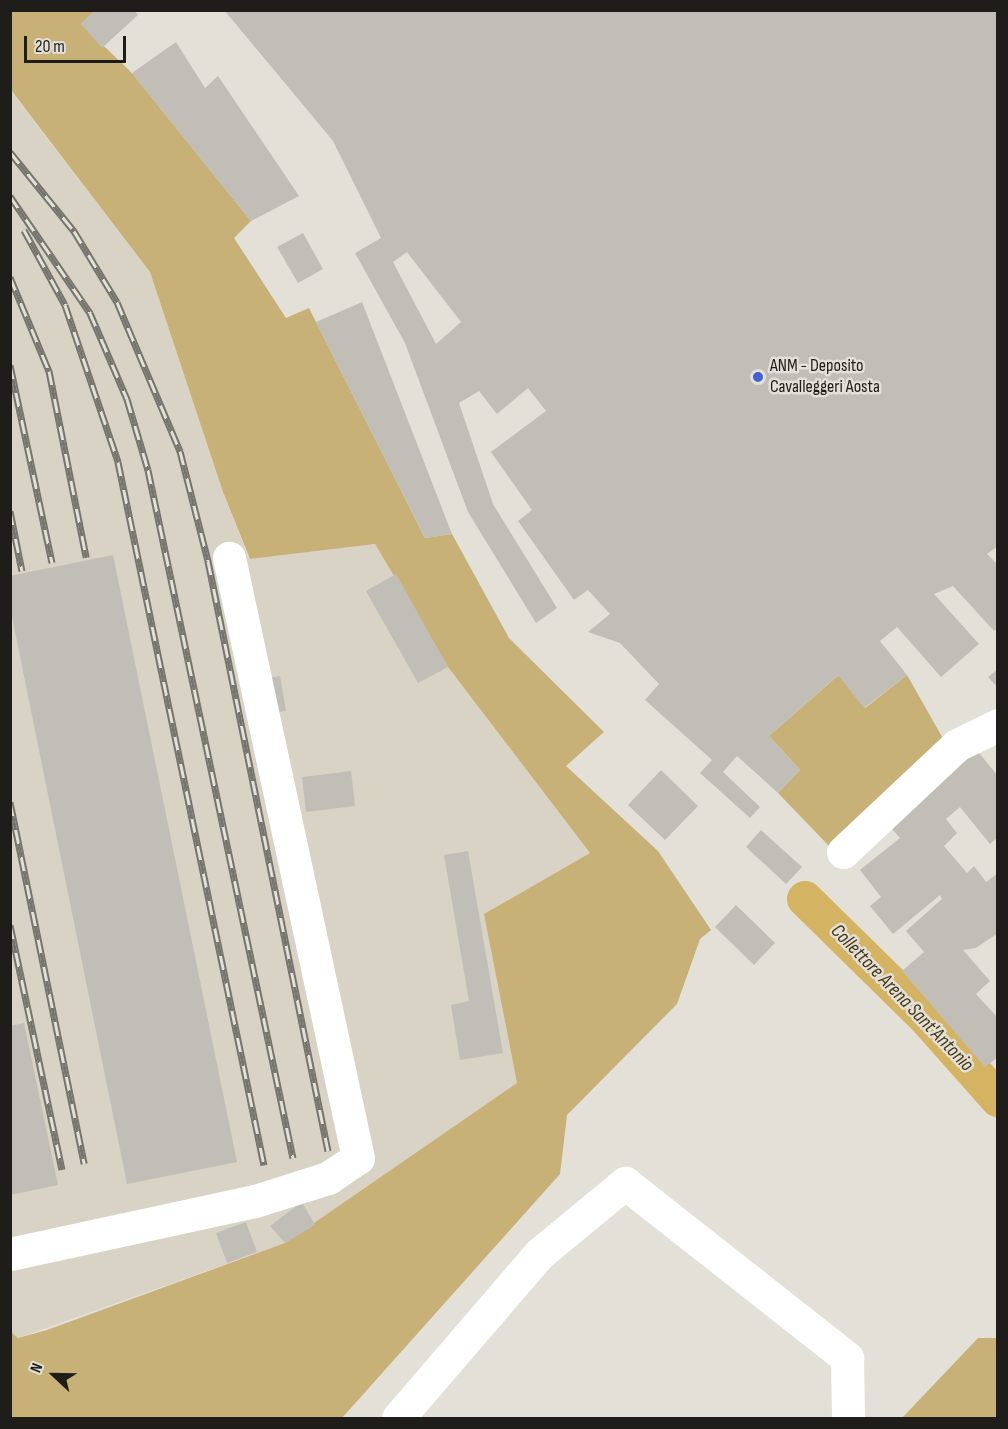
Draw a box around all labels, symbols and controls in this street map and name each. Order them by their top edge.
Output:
scale bar [27,24,129,62]
text: 20 m [35,36,65,57]
place label: ANM - Deposito Cavalleggeri Aosta [770,356,880,398]
marker: ANM - Deposito Cavalleggeri Aosta [751,370,765,384]
water label: Collettore Arena Sant'Antonio [825,919,979,1077]
north arrow [24,1345,84,1405]
text: N [26,1361,47,1376]

